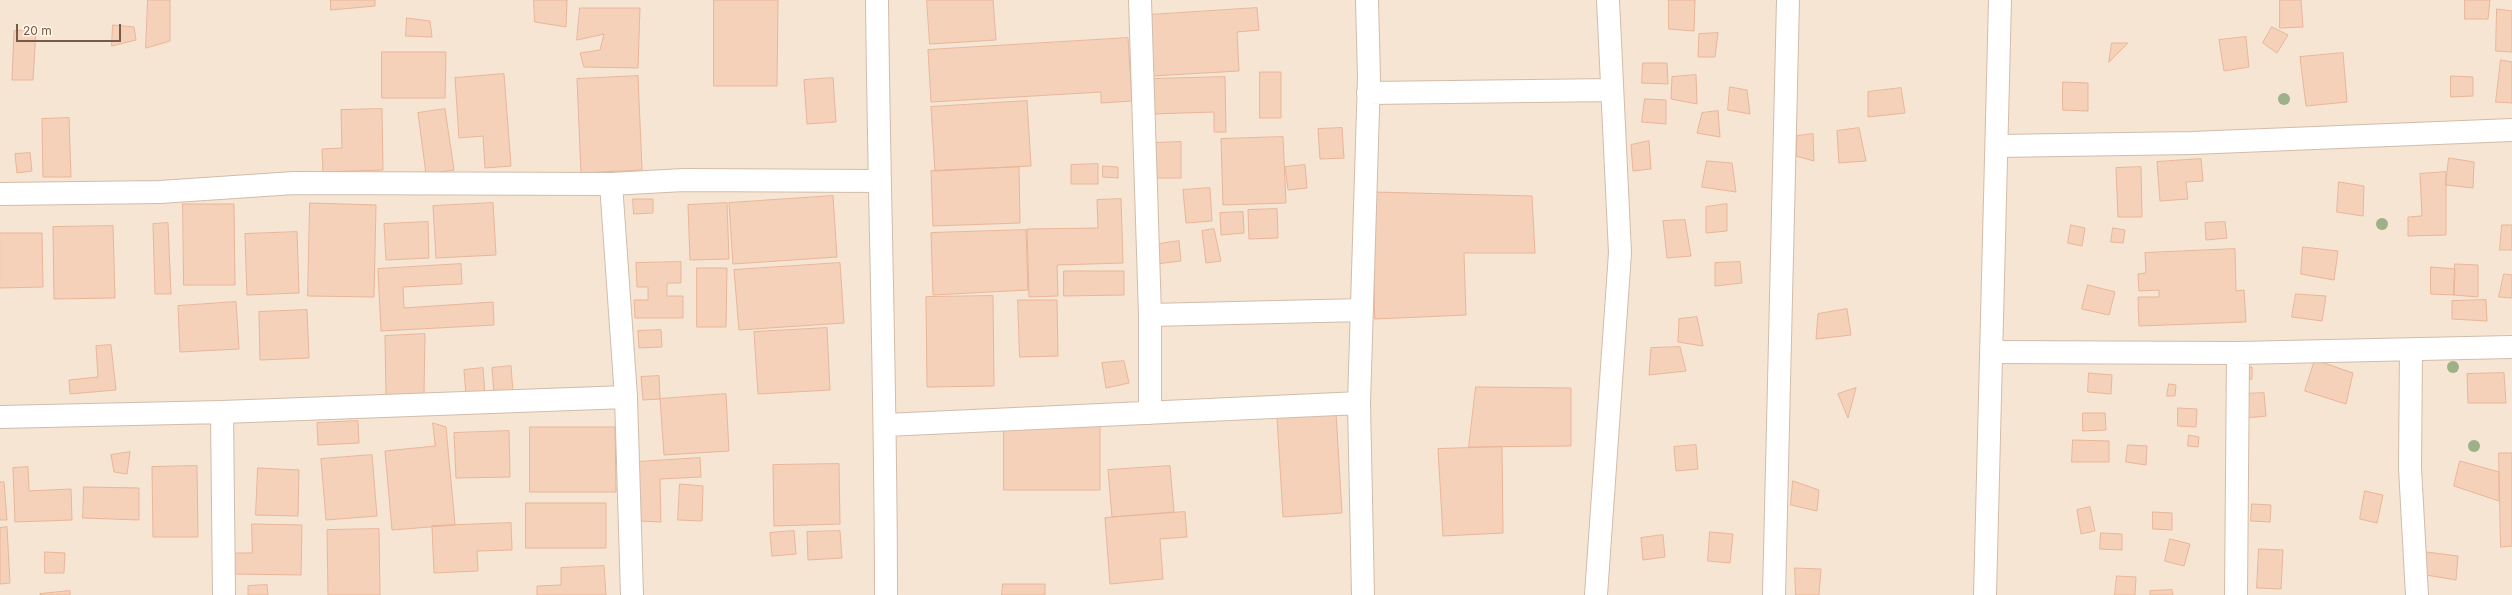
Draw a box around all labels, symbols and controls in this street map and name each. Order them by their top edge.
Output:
scale bar [18,16,123,42]
text: 20 m [23,23,52,38]

